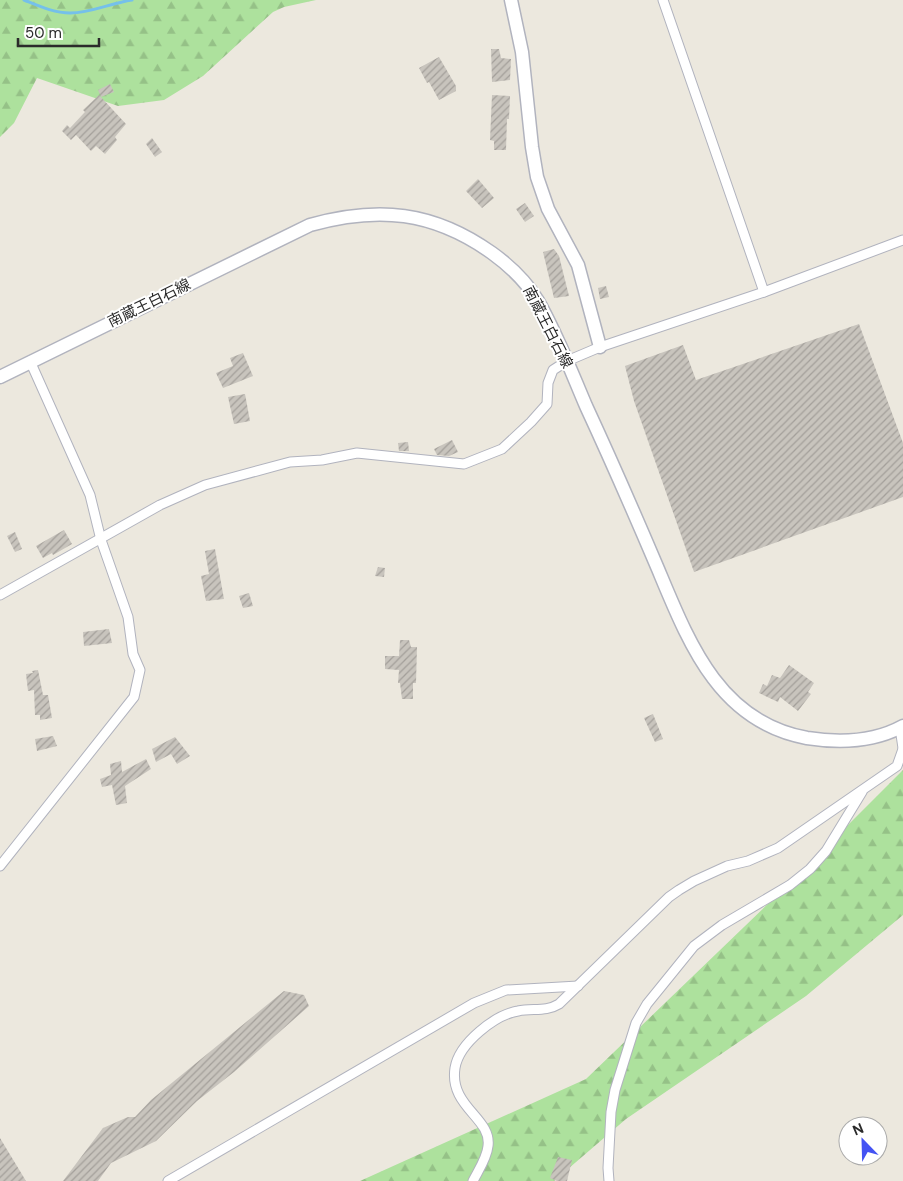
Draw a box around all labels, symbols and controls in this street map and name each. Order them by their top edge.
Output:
scale bar [18,15,99,47]
text: 50 m [25,23,62,43]
street label: 南蔵王白石線 [104,274,194,332]
street label: 南蔵王白石線 [519,282,577,372]
north arrow [838,1116,888,1166]
text: N [850,1119,866,1139]

